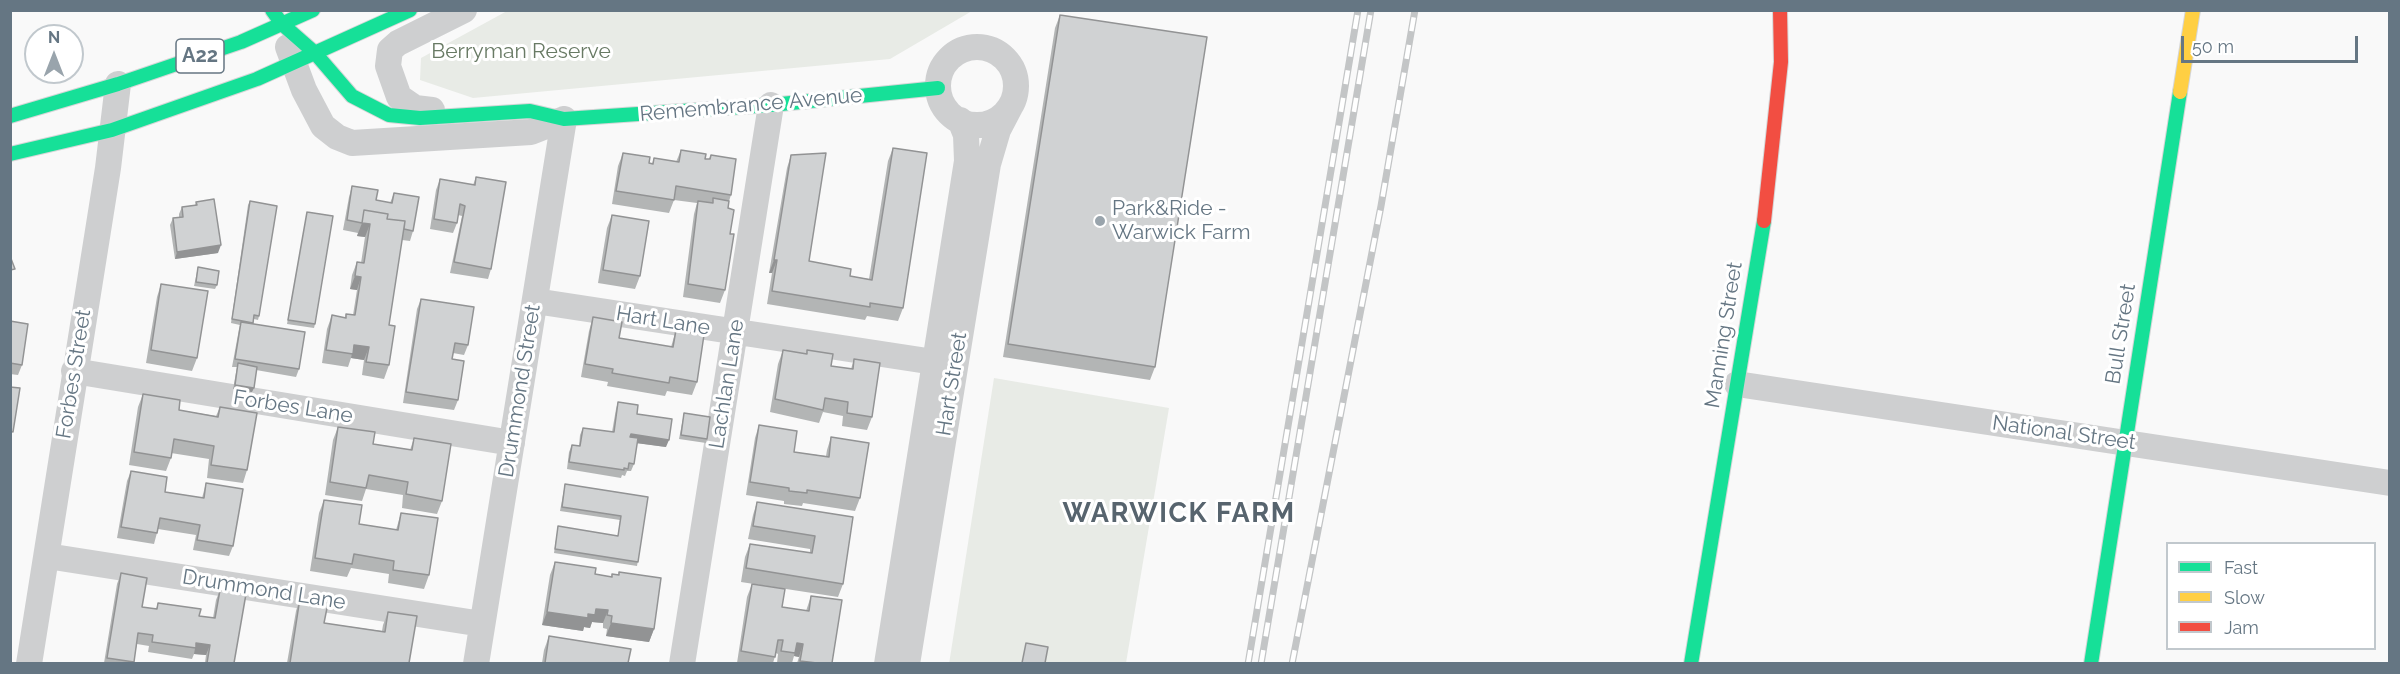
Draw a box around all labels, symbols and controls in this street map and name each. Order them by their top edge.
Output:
north arrow [24,24,84,84]
scale bar [2184,24,2361,62]
text: N [48,28,60,47]
text: 50 m [2192,36,2234,57]
road number: A22 [176,39,224,73]
park label: Berryman Reserve [431,39,611,65]
street label: Remembrance Avenue [639,83,863,127]
place label: Park&Ride - Warwick Farm [1112,196,1250,246]
marker: Park&Ride - Warwick Farm [1093,214,1107,228]
street label: Manning Street [1700,260,1748,410]
street label: Bull Street [2101,282,2141,386]
street label: Hart Lane [614,301,712,341]
street label: Drummond Street [494,303,546,479]
street label: Forbes Street [51,308,97,440]
street label: Lachlan Lane [704,318,750,450]
street label: Hart Street [931,330,973,438]
street label: Forbes Lane [231,385,355,429]
street label: National Street [1991,410,2137,456]
district label: WARWICK FARM [1062,498,1296,530]
legend [2166,542,2376,650]
text: Fast [2224,557,2258,578]
street label: Drummond Lane [181,565,347,615]
text: Slow [2224,587,2265,608]
text: Jam [2224,617,2259,638]

